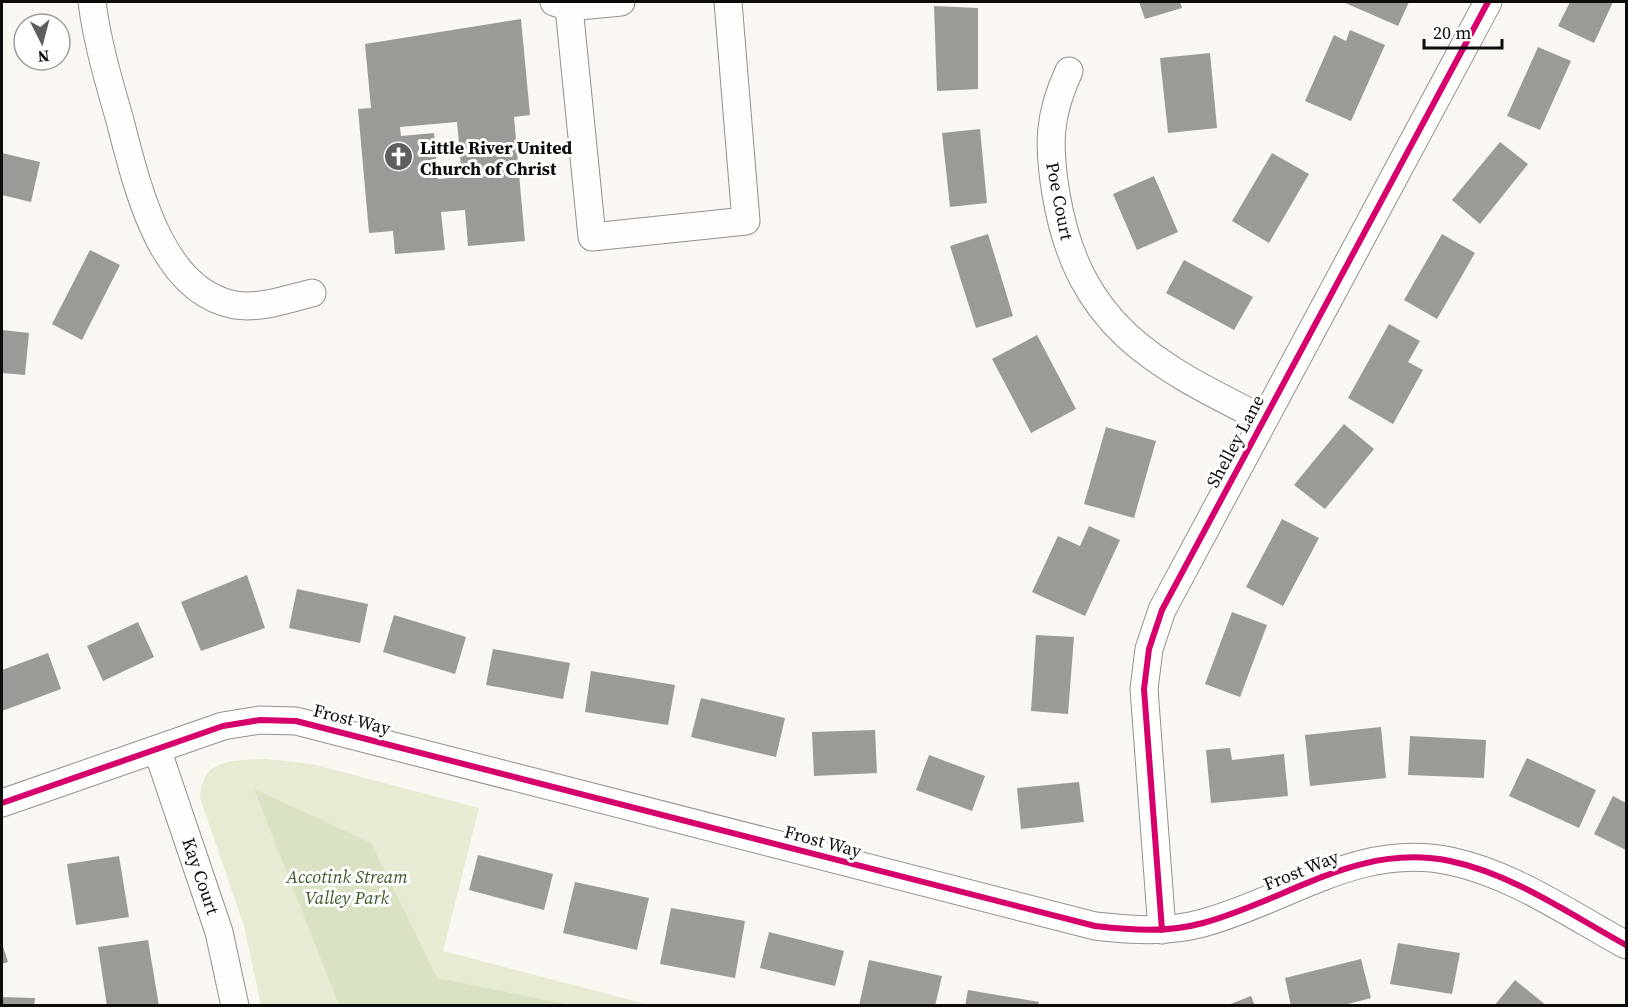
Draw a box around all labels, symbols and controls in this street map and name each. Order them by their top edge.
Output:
north arrow [12,12,72,72]
scale bar [1424,12,1502,50]
text: 20 m [1433,20,1471,45]
text: N [36,45,51,69]
place label: Little River United Church of Christ [420,135,573,181]
church icon: Little River United Church of Christ [383,141,415,173]
street label: Poe Court [1040,160,1080,242]
street label: Shelley Lane [1200,390,1270,492]
street label: Frost Way [311,697,394,741]
street label: Frost Way [782,819,865,863]
street label: Kay Court [176,834,226,918]
street label: Frost Way [1260,843,1343,896]
park label: Accotink Stream Valley Park [285,864,408,910]

